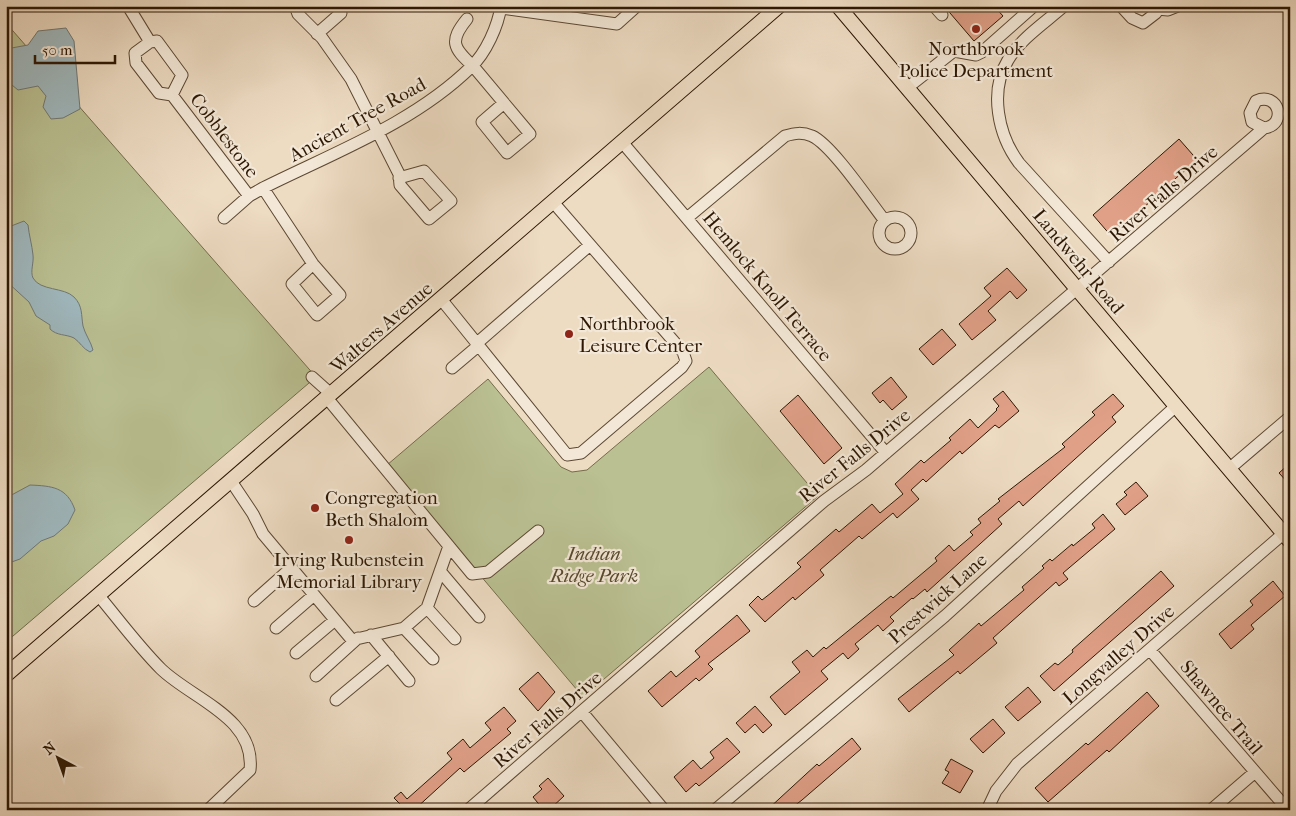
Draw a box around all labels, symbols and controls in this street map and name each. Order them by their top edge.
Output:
marker: Northbrook Police Department [970,23,982,35]
scale bar [35,32,115,64]
place label: Northbrook Police Department [899,38,1053,82]
text: 50 m [42,41,73,59]
street label: Ancient Tree Road [284,73,430,167]
street label: Cobblestone [185,89,263,182]
street label: River Falls Drive [1105,141,1222,247]
street label: Landwehr Road [1028,205,1129,319]
street label: Hemlock Knoll Terrace [698,207,836,366]
street label: Walters Avenue [325,277,437,379]
place label: Northbrook Leisure Center [579,313,703,357]
marker: Northbrook Leisure Center [563,328,575,340]
street label: River Falls Drive [795,404,915,507]
place label: Congregation Beth Shalom [325,487,438,531]
marker: Congregation Beth Shalom [309,502,321,514]
marker: Irving Rubenstein Memorial Library [343,534,355,546]
park label: Indian Ridge Park [548,543,638,587]
place label: Irving Rubenstein Memorial Library [274,549,424,593]
street label: Prestwick Lane [884,549,992,649]
street label: Longvalley Drive [1058,600,1179,709]
street label: Shawnee Trail [1175,656,1267,759]
street label: River Falls Drive [489,667,606,773]
north arrow [32,734,82,784]
text: N [40,738,60,758]

